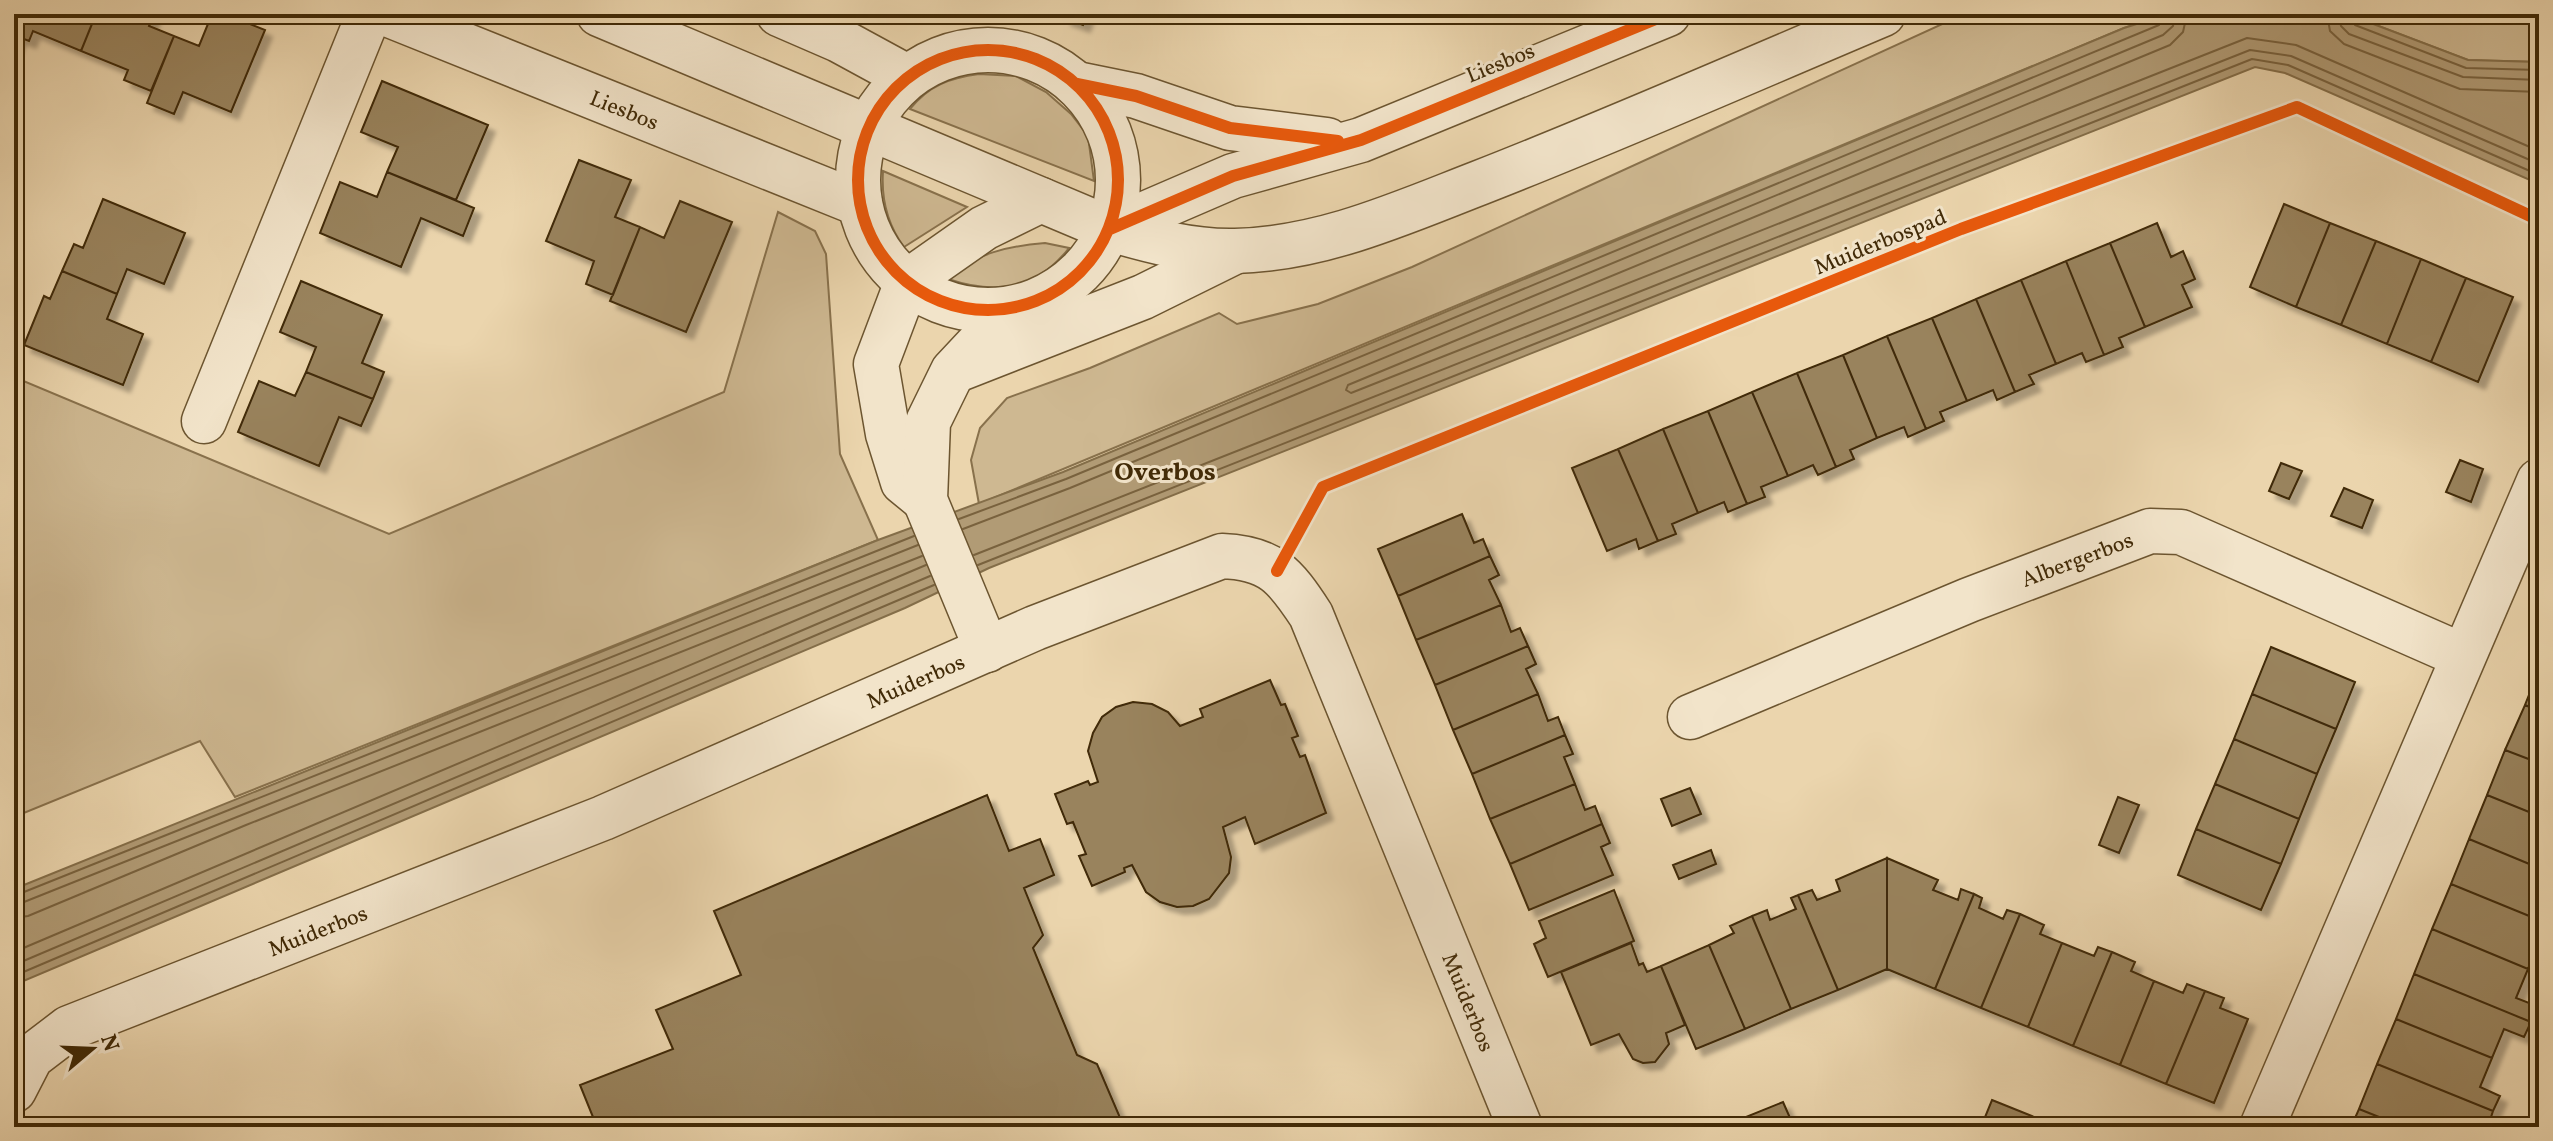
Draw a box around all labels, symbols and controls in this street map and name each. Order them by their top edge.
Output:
street label: Liesbos [1462,36,1540,92]
street label: Liesbos [584,84,663,140]
street label: Muiderbospad [1810,203,1952,284]
district label: Overbos [1114,455,1216,491]
street label: Albergerbos [2017,526,2138,597]
street label: Muiderbos [862,648,970,718]
street label: Muiderbos [264,899,373,966]
street label: Muiderbos [1433,949,1501,1057]
north arrow [52,1009,132,1089]
text: N [91,1031,126,1056]

